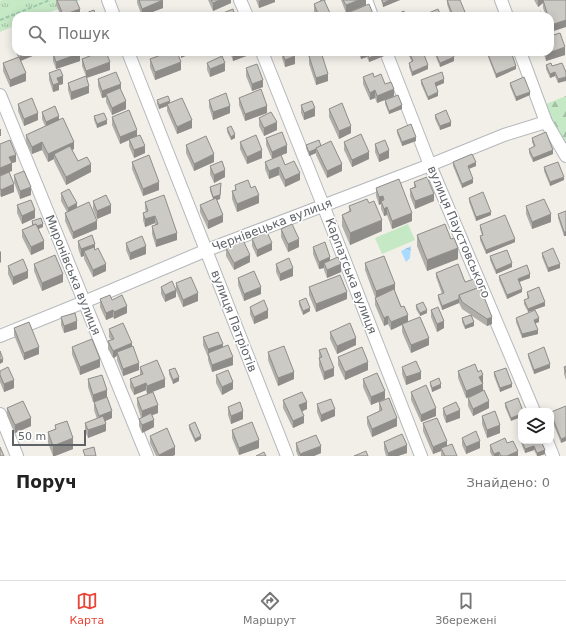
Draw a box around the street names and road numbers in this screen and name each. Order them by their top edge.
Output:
street label: вулиця Паустовського [425,164,493,300]
street label: Чернівецька вулиця [210,196,334,254]
street label: Миронівська вулиця [42,213,104,337]
street label: Карпатська вулиця [322,216,380,336]
street label: вулиця Патріотів [208,268,260,374]

